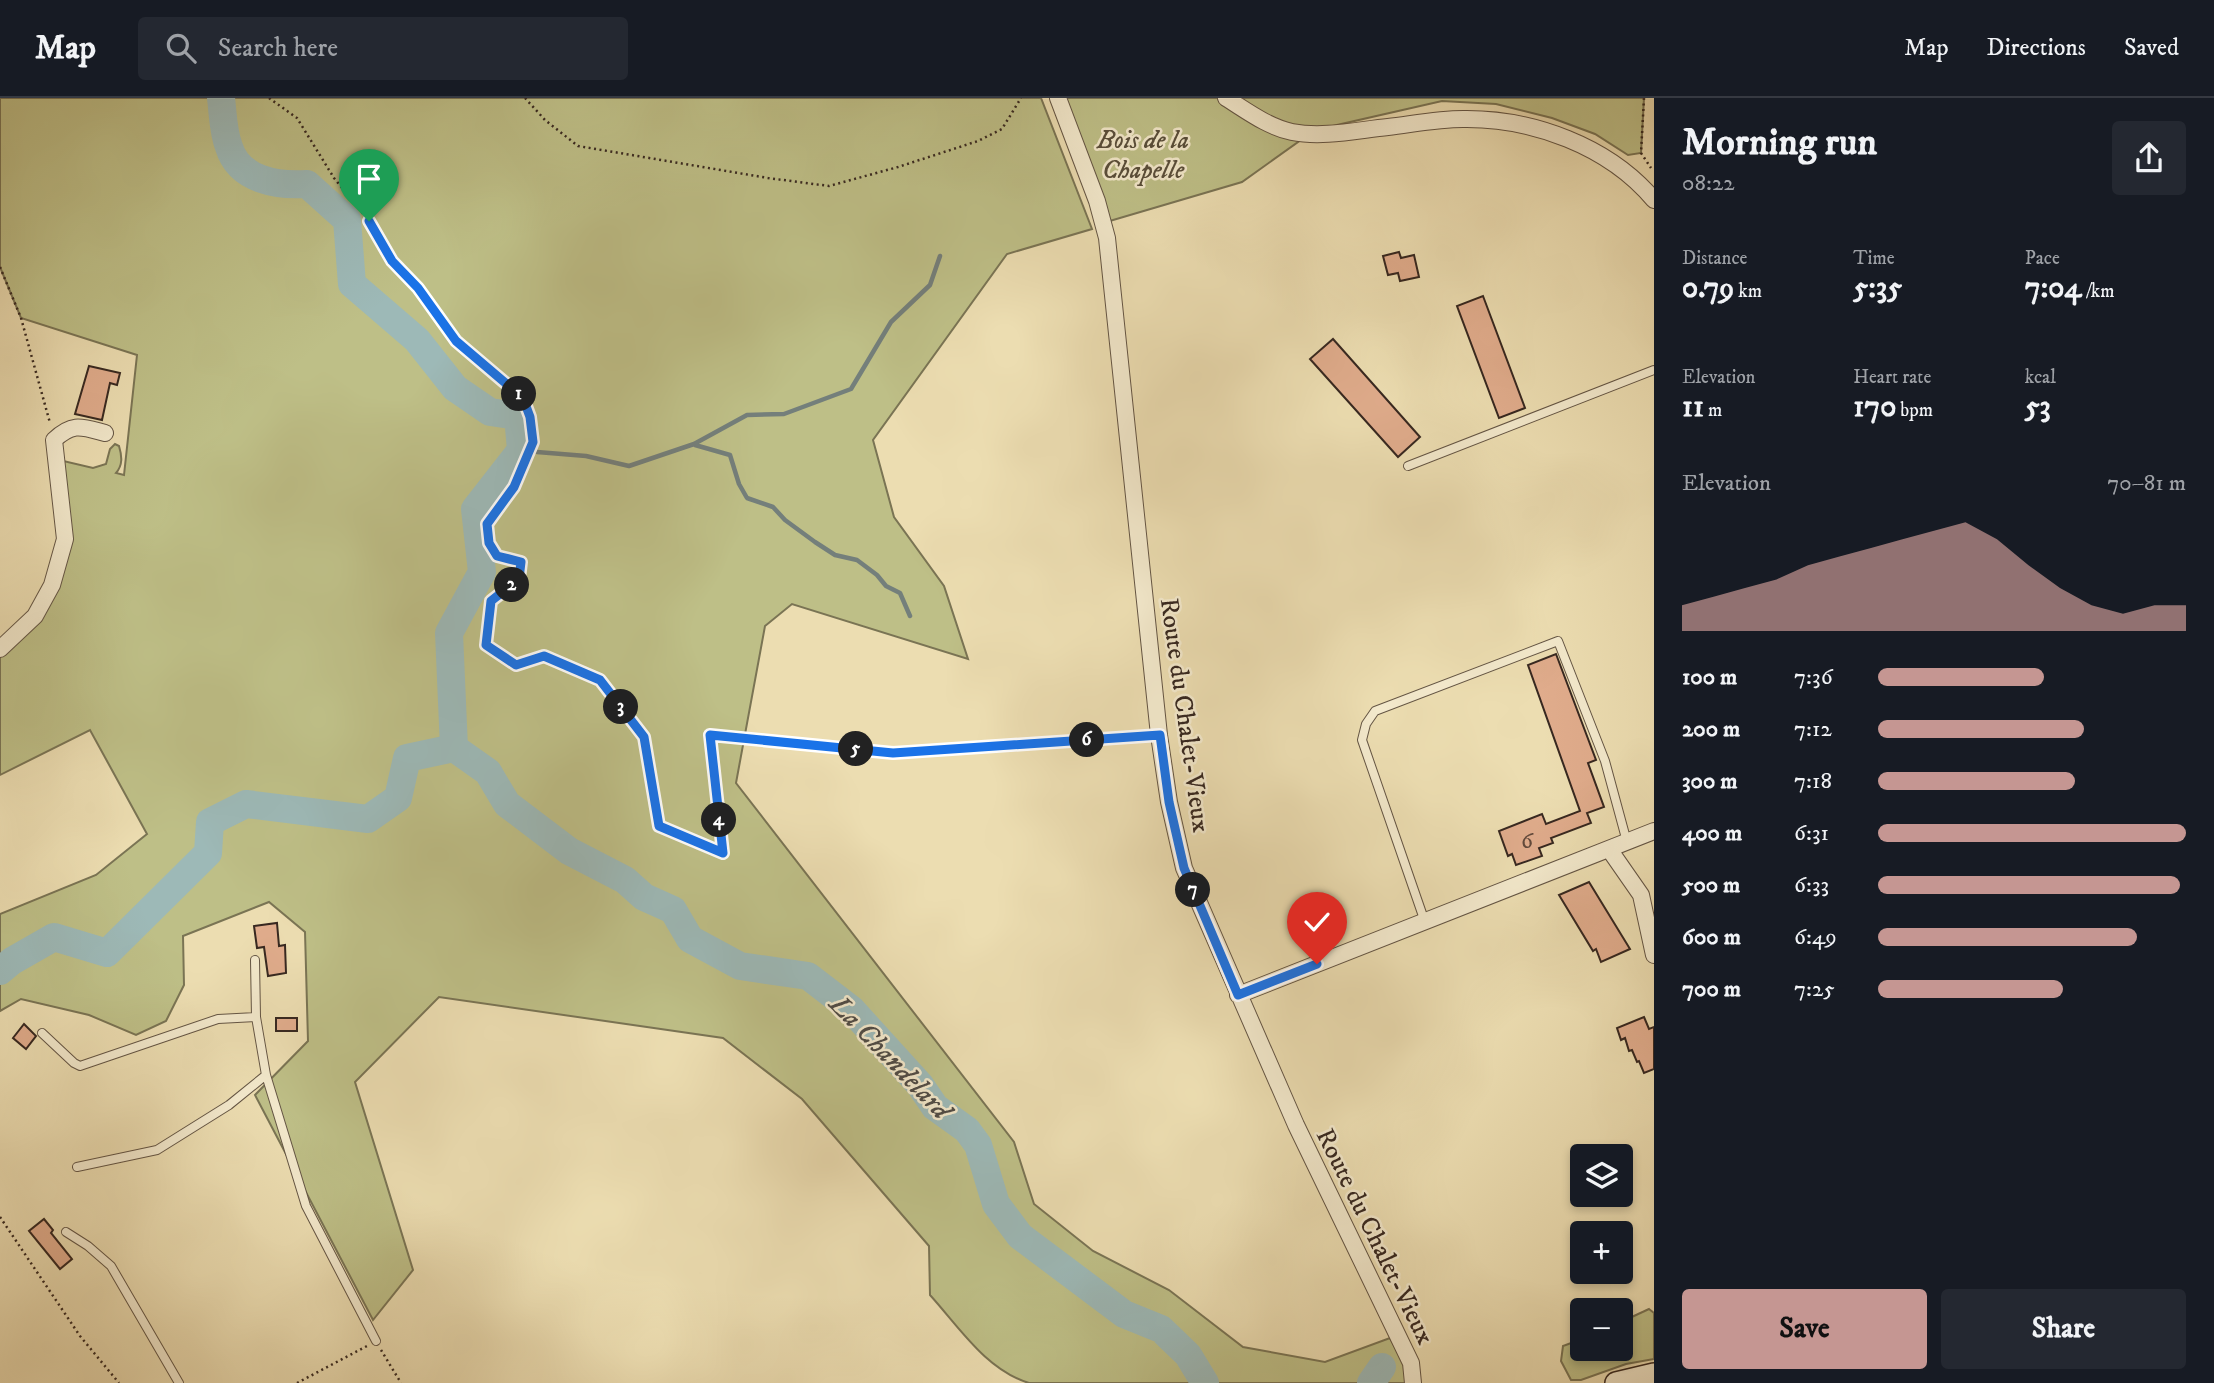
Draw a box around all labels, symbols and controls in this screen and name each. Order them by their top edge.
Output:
search box [138,17,628,80]
text: Map [35,28,96,69]
icon: search [162,29,200,67]
text: Search here [218,32,338,65]
text: Map [1904,33,1949,63]
text: Directions [1987,33,2086,63]
text: Saved [2124,33,2179,63]
text: Morning run [1682,119,1877,167]
button: share [2112,121,2186,195]
park label: Bois de la Chapelle [1096,124,1189,187]
pin [339,149,399,221]
icon: arrive [350,160,388,198]
text: 08:22 [1682,169,1734,198]
text: Distance [1682,247,1747,270]
text: Time [1853,247,1895,270]
text: Pace [2025,247,2060,270]
text: 0.79 [1682,270,1734,307]
text: 5:35 [1853,270,1902,307]
text: 7:04 [2025,270,2082,307]
text: km [1734,280,1762,303]
text: /km [2082,280,2115,303]
text: Elevation [1682,366,1756,389]
text: Heart rate [1853,366,1931,389]
text: kcal [2025,366,2056,389]
pin: 1 [502,376,536,412]
text: 1 [515,382,522,405]
text: 11 [1682,389,1704,426]
text: 170 [1853,389,1896,426]
text: 53 [2025,389,2051,426]
text: m [1704,399,1722,422]
text: bpm [1896,399,1933,422]
text: Elevation [1682,469,1771,498]
text: 70–81 m [2107,469,2186,498]
pin: 2 [494,568,530,602]
text: 2 [507,573,516,596]
street label: Route du Chalet-Vieux [1152,596,1217,835]
text: 100 m [1682,663,1737,692]
text: 7:36 [1794,663,1833,692]
pin: 3 [604,690,638,724]
text: 3 [617,695,624,718]
text: 200 m [1682,715,1740,744]
text: 7:12 [1794,715,1832,744]
pin: 6 [1070,722,1104,758]
text: 6 [1082,728,1091,751]
pin: 5 [838,732,874,766]
text: 5 [851,737,860,760]
text: 300 m [1682,767,1738,796]
text: 7:18 [1794,767,1832,796]
pin: 4 [702,802,736,838]
text: 4 [713,808,724,831]
text: 400 m [1682,819,1742,848]
text: 6:31 [1794,819,1829,848]
house number: 6 [1521,827,1534,856]
text: 500 m [1682,871,1740,900]
text: 6:33 [1794,871,1829,900]
pin: 7 [1176,872,1210,908]
text: 7 [1187,878,1198,901]
pin [1287,892,1347,964]
icon: check [1298,903,1336,941]
text: 600 m [1682,923,1741,952]
text: 6:49 [1794,923,1837,952]
text: 700 m [1682,975,1741,1004]
text: 7:25 [1794,975,1835,1004]
water label: La Chandelard [820,986,961,1129]
street label: Route du Chalet-Vieux [1308,1123,1441,1350]
map controls [1570,1144,1633,1361]
button: layers [1570,1144,1633,1207]
button: + [1570,1221,1633,1284]
button: Save [1682,1289,1927,1369]
button: Share [1941,1289,2186,1369]
button: − [1570,1298,1633,1361]

